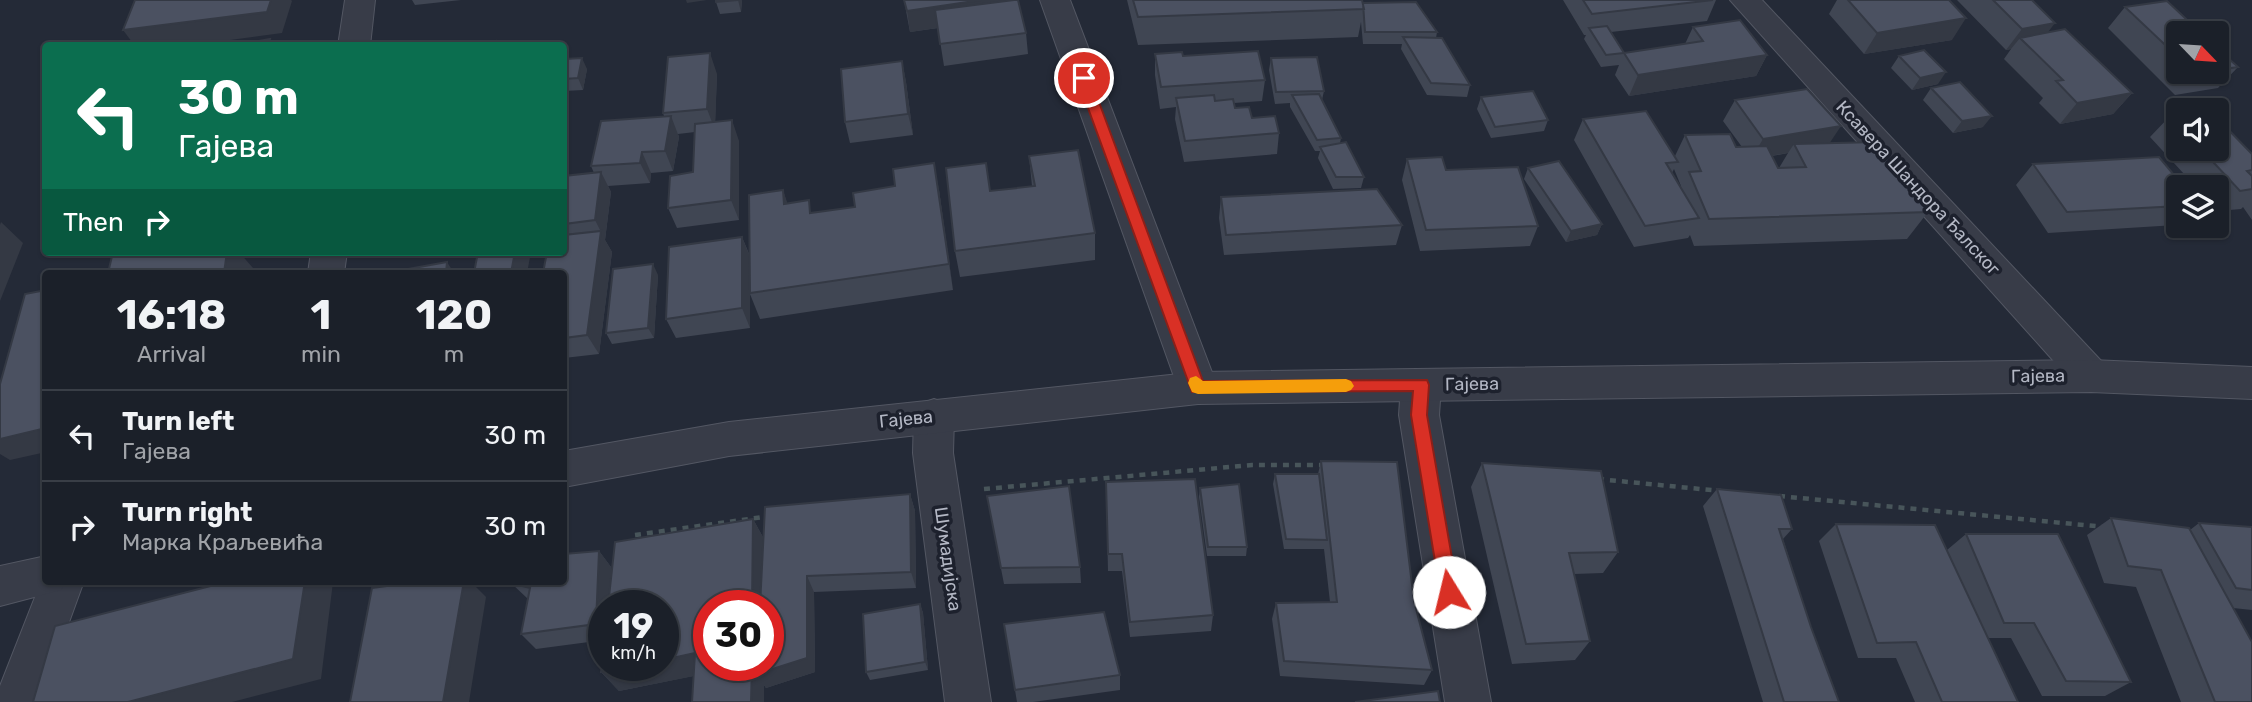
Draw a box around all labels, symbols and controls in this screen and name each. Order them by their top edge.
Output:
north arrow [2166,21,2230,84]
map controls [2166,21,2229,238]
pin [1054,48,1114,108]
icon: arrive [1065,59,1103,97]
text: 30 m [178,68,299,126]
icon: left [63,70,154,161]
street label: Ксавера Шандора Ђалског [1831,96,2005,280]
button: sound [2166,98,2229,161]
text: Гајева [178,127,274,165]
button: layers [2166,175,2229,238]
icon: right [138,203,176,241]
text: Then [63,207,124,238]
text: 16:18 [117,290,226,340]
text: 1 [311,290,331,340]
text: 120 [416,290,492,340]
text: Arrival [137,340,206,368]
text: min [301,340,341,368]
text: m [444,340,464,368]
street label: Гајева [2011,365,2065,387]
street label: Гајева [1445,373,1499,395]
street label: Гајева [878,405,934,433]
text: Turn left [122,406,234,437]
icon: left [63,417,101,455]
text: 30 m [484,420,546,451]
text: Гајева [122,437,191,465]
text: Turn right [122,497,252,528]
street label: Шумадијска [930,505,966,613]
icon: right [63,508,101,546]
text: 30 m [484,511,546,542]
text: Марка Краљевића [122,528,323,556]
position arrow [1412,555,1486,629]
speed limit sign: 30 [693,590,784,681]
text: 19 [614,605,653,647]
text: km/h [611,642,656,664]

